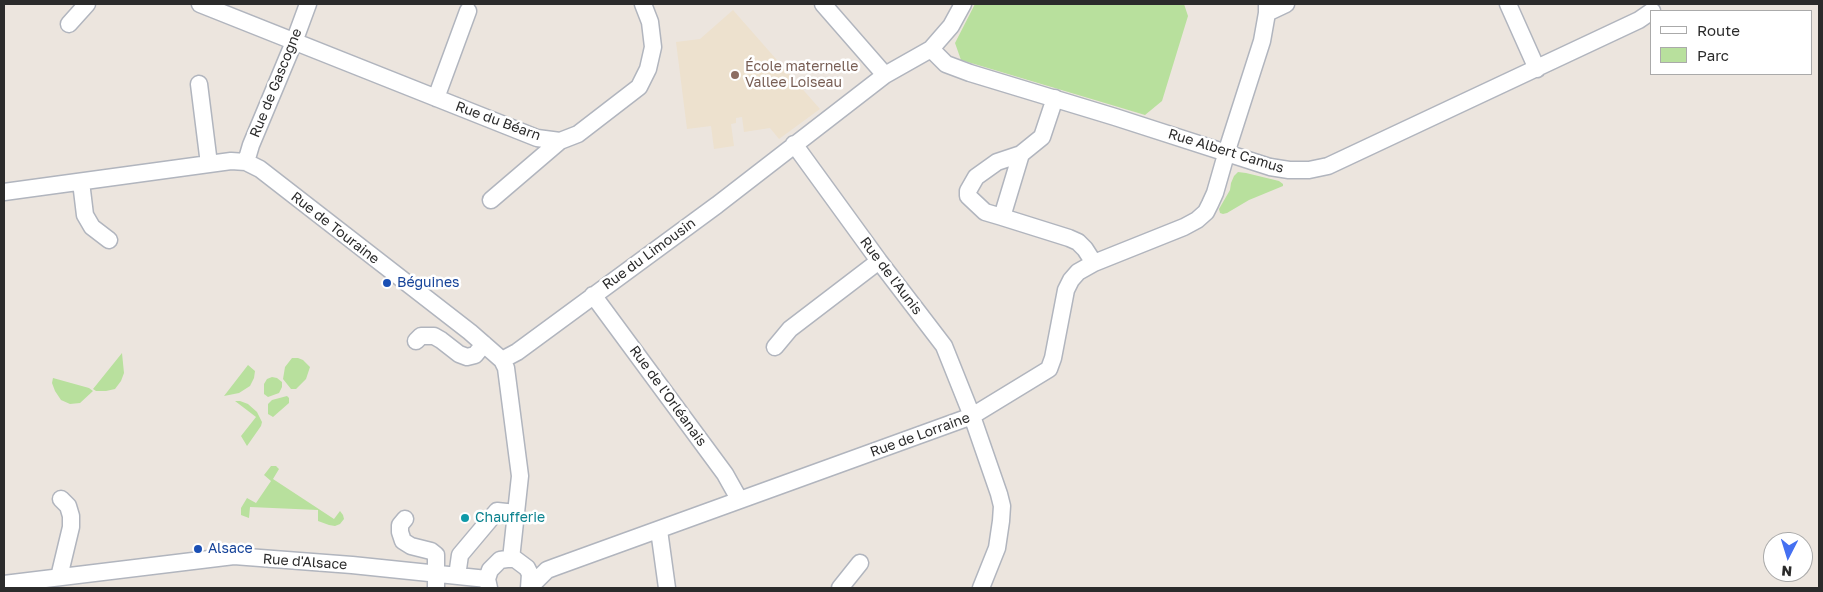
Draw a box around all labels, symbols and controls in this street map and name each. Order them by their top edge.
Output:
legend [1650,10,1813,75]
text: Route [1697,21,1740,39]
street label: Rue de Gascogne [246,26,306,140]
text: Parc [1697,46,1729,64]
place label: École maternelle Vallee Loiseau [745,59,858,92]
marker: École maternelle Vallee Loiseau [729,69,741,81]
street label: Rue du Béarn [453,98,543,144]
street label: Rue Albert Camus [1166,125,1286,177]
street label: Rue de Touraine [287,188,383,268]
street label: Rue du Limousin [599,215,699,293]
street label: Rue de l'Aunis [856,234,926,318]
place label: Béguines [397,275,459,291]
marker: Béguines [381,277,393,289]
street label: Rue de l'Orléanais [626,342,710,450]
street label: Rue de Lorraine [868,409,972,461]
place label: Chaufferie [475,510,545,526]
marker: Chaufferie [459,512,471,524]
north arrow [1763,532,1813,582]
place label: Alsace [208,541,253,557]
marker: Alsace [192,543,204,555]
street label: Rue d'Alsace [262,551,348,573]
text: N [1781,563,1793,580]

